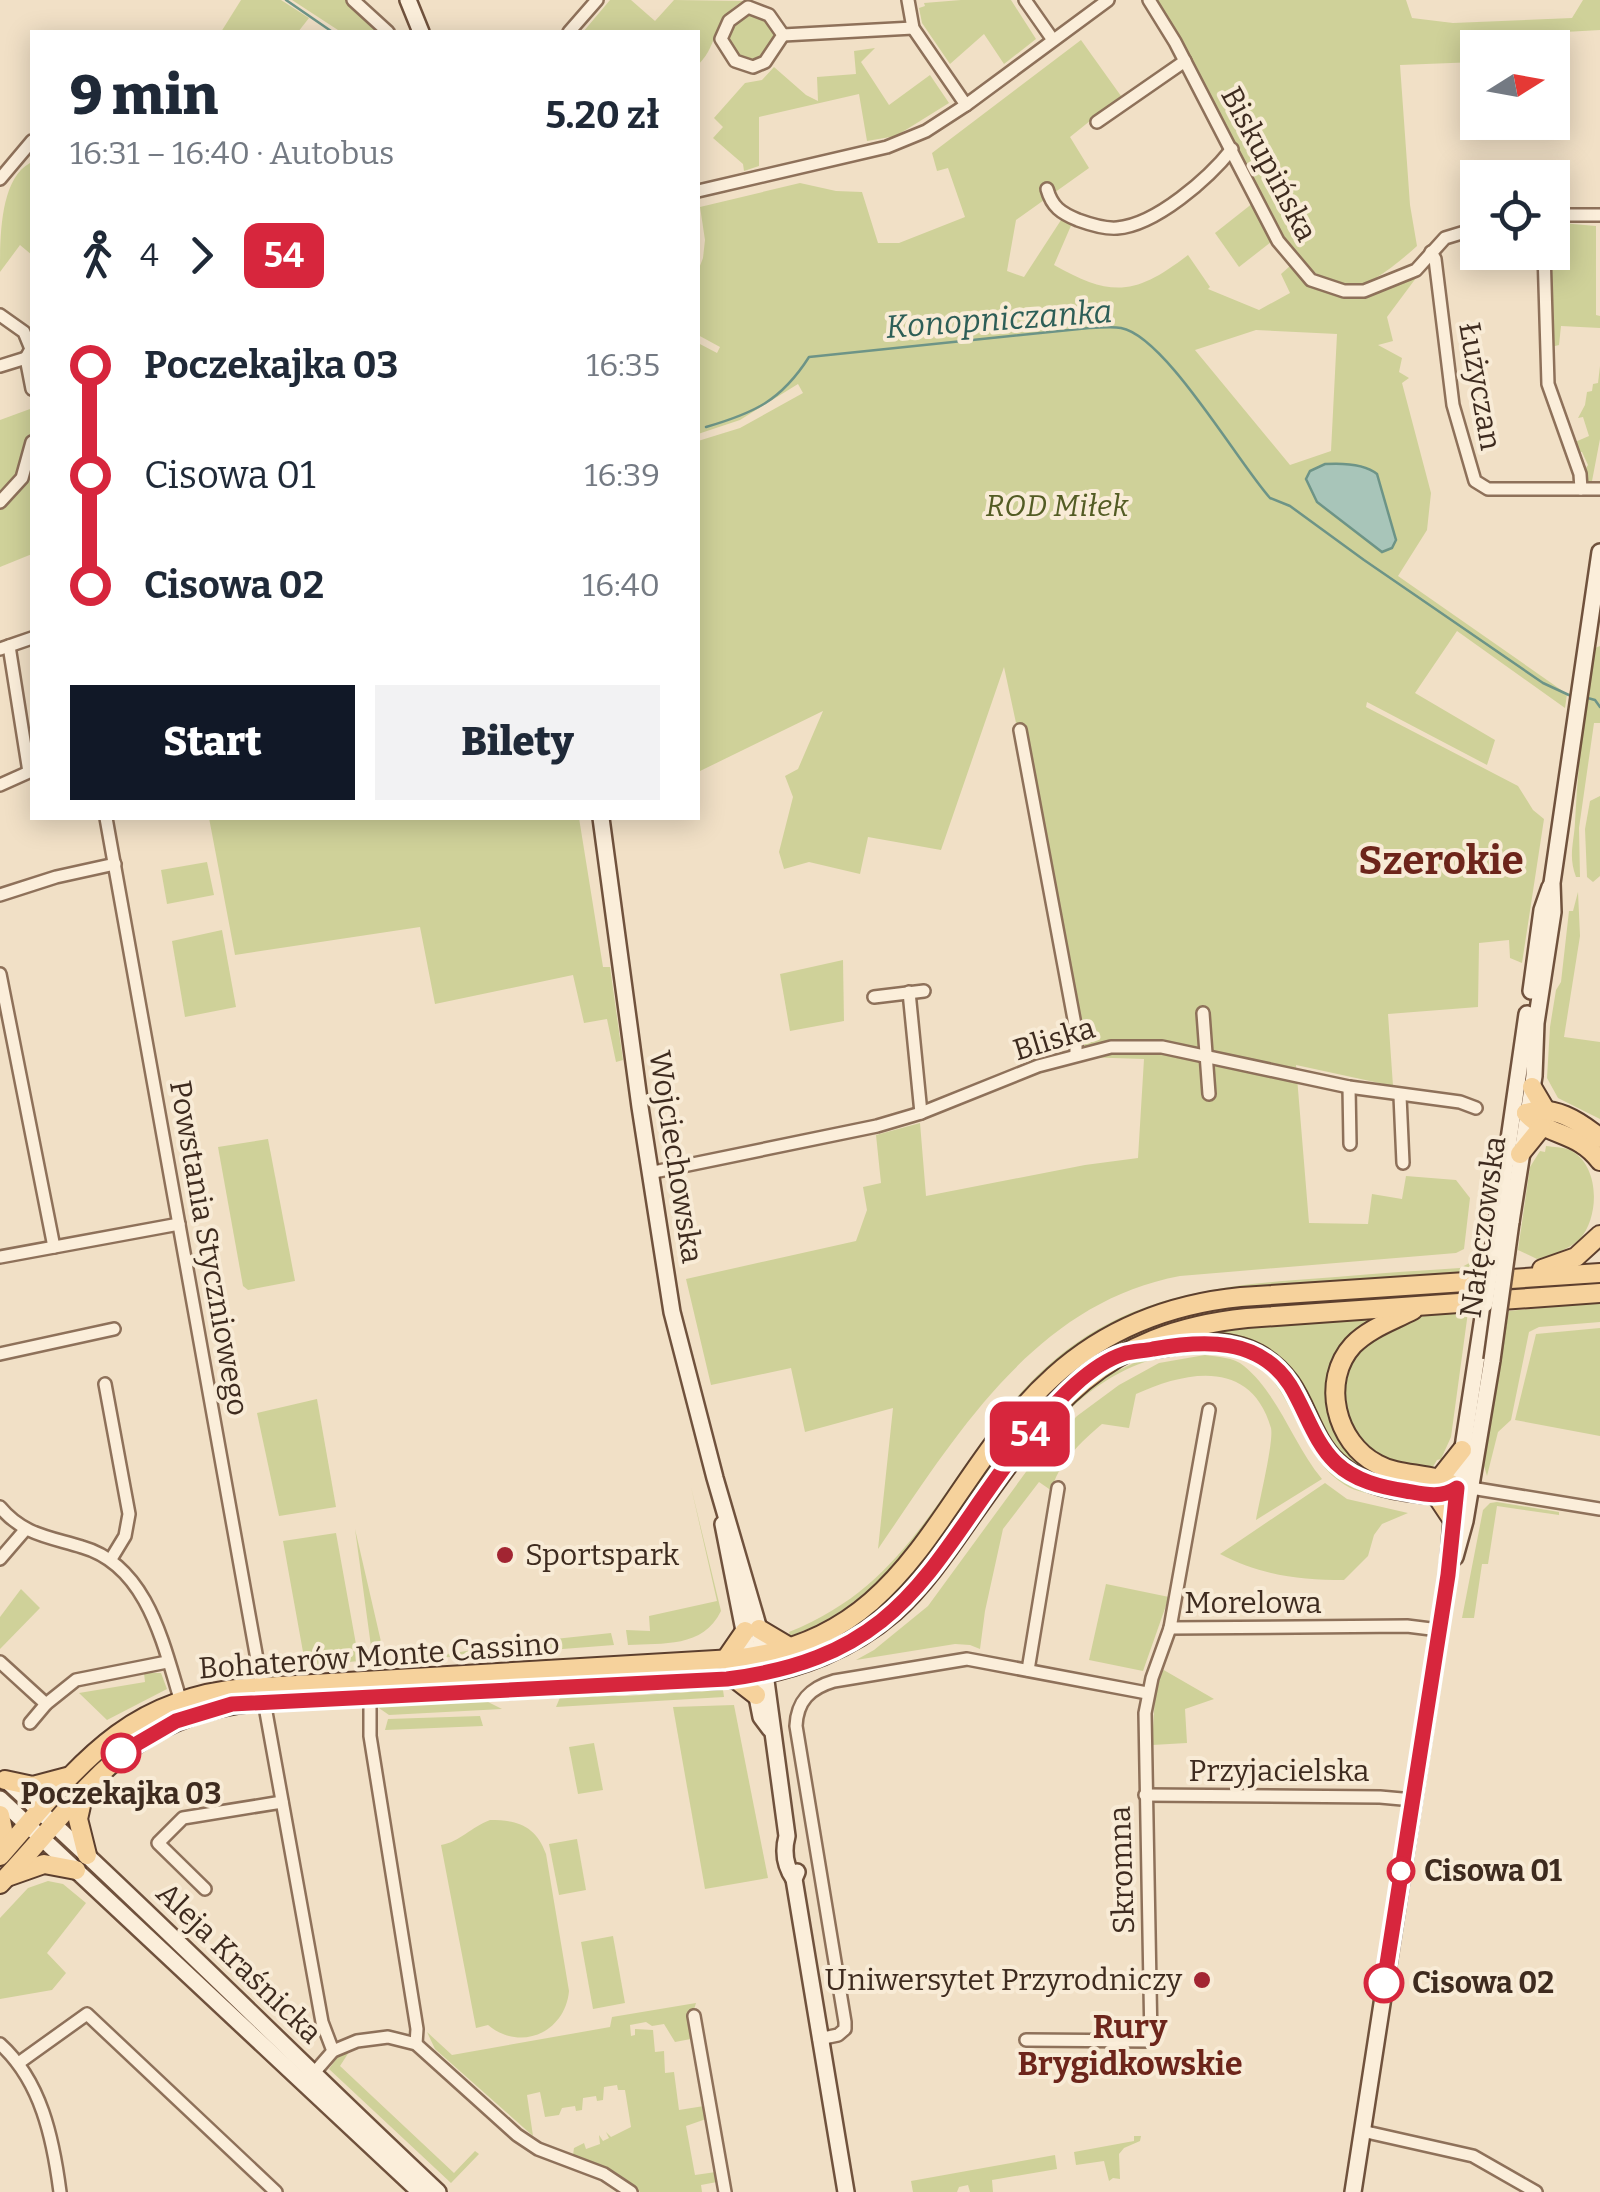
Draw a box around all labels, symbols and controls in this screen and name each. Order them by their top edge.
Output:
north arrow [1460,30,1570,140]
map controls [1460,30,1570,270]
text: 9 min [70,63,218,129]
street label: Biskupińska [1213,81,1325,247]
text: 5.20 zł [545,92,660,138]
text: 16:31 – 16:40 · Autobus [70,134,394,172]
button: locate [1460,160,1570,270]
icon: walk [70,228,125,283]
icon: forward [174,228,229,283]
text: 54 [264,234,304,276]
text: 4 [140,236,159,274]
water label: Konopniczanka [884,292,1114,346]
street label: Łużyczan [1451,319,1509,453]
text: Poczekajka 03 [144,342,398,388]
text: 16:35 [586,346,660,384]
text: Cisowa 01 [144,452,316,498]
text: 16:39 [584,456,660,494]
park label: ROD Miłek [986,488,1129,524]
text: Cisowa 02 [144,562,324,608]
text: 16:40 [582,566,660,604]
button: Start [70,685,355,800]
button: Bilety [375,685,660,800]
district label: Szerokie [1358,837,1524,885]
street label: Bliska [1009,1010,1099,1068]
street label: Wojciechowska [641,1048,711,1266]
street label: Powstania Styczniowego [162,1078,256,1418]
street label: Nałęczowska [1452,1134,1514,1320]
line badge: 54 [985,1402,1075,1466]
text: 54 [1010,1413,1050,1455]
place label: Sportspark [525,1537,679,1573]
marker: Sportspark [494,1544,516,1566]
street label: Morelowa [1184,1585,1322,1621]
street label: Bohaterów Monte Cassino [197,1625,561,1687]
marker: Poczekajka 03 [102,1734,140,1772]
street label: Przyjacielska [1189,1753,1369,1789]
place label: Poczekajka 03 [21,1776,221,1812]
street label: Skromna [1102,1805,1142,1935]
place label: Cisowa 01 [1424,1853,1562,1889]
marker: Cisowa 01 [1388,1858,1414,1884]
street label: Aleja Kraśnicka [149,1875,329,2051]
place label: Uniwersytet Przyrodniczy [825,1962,1182,1998]
marker: Cisowa 02 [1365,1964,1403,2002]
place label: Cisowa 02 [1412,1965,1554,2001]
marker: Uniwersytet Przyrodniczy [1191,1969,1213,1991]
district label: Rury Brygidkowskie [1018,2008,1242,2083]

